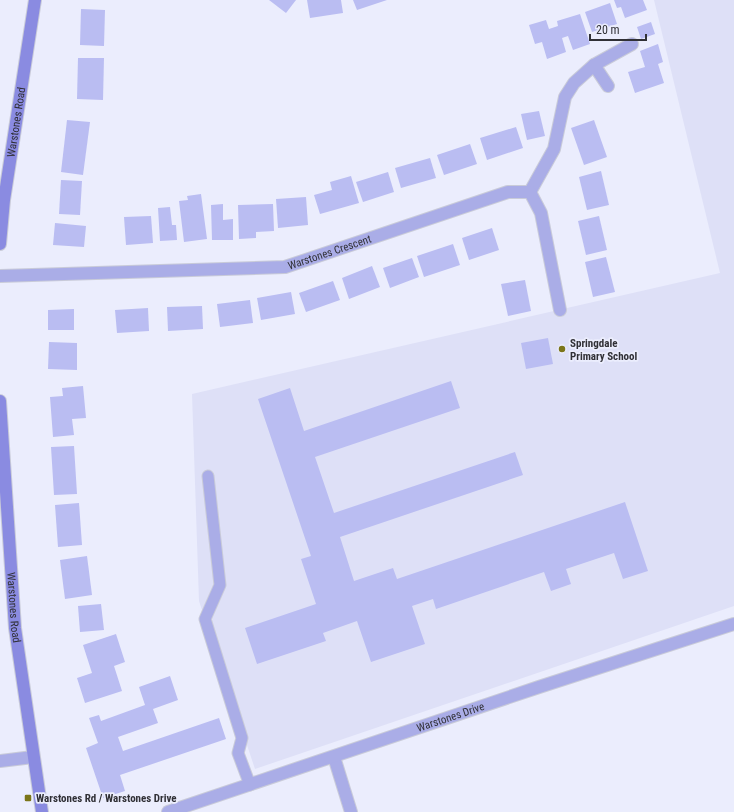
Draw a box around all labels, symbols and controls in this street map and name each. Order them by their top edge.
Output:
scale bar [590,16,646,42]
text: 20 m [596,23,620,37]
street label: Warstones Road [4,86,28,158]
street label: Warstones Crescent [286,232,373,272]
place label: Springdale Primary School [570,337,638,363]
marker: Springdale Primary School [557,344,567,354]
street label: Warstones Road [5,572,24,644]
street label: Warstones Drive [415,699,486,734]
place label: Warstones Rd / Warstones Drive [36,792,177,805]
marker: Warstones Rd / Warstones Drive [23,793,33,803]

